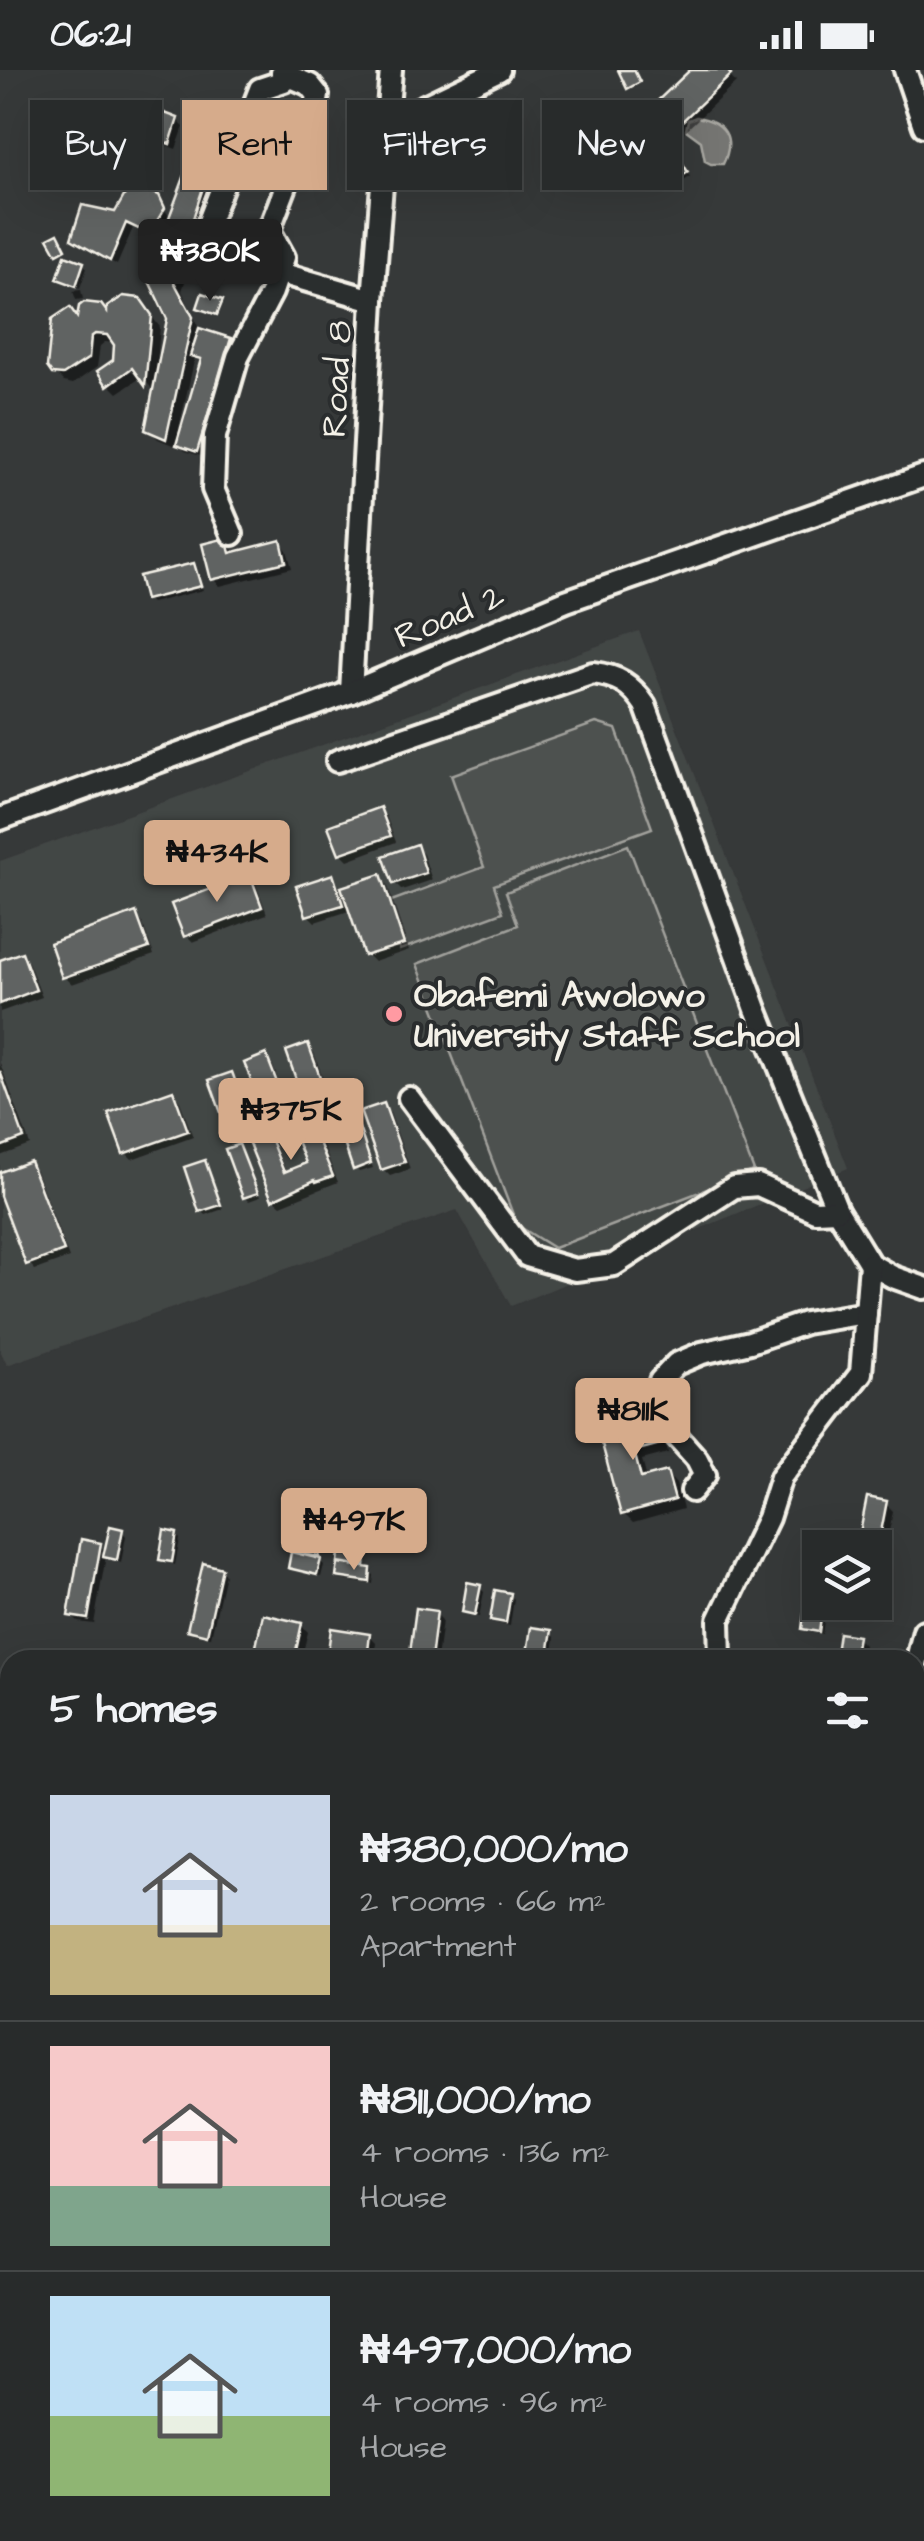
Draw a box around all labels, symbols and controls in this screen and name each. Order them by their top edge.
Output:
text: 06:21 [50,9,131,61]
chip: Buy [30,100,162,190]
chip: Rent [182,100,327,190]
chip: Filters [347,100,522,190]
chip: New [542,100,682,190]
pin: ₦380K [140,219,280,304]
text: ₦380K [160,229,260,274]
street label: Road 8 [310,319,365,439]
street label: Road 2 [387,571,512,661]
pin: ₦434K [147,820,287,905]
text: ₦434K [166,830,268,875]
place label: Obafemi Awolowo University Staff School [414,971,800,1062]
marker: Obafemi Awolowo University Staff School [383,1003,405,1025]
pin: ₦375K [221,1078,361,1163]
text: ₦375K [240,1088,342,1133]
pin: ₦811K [563,1378,703,1463]
text: ₦811K [597,1388,669,1433]
pin: ₦497K [284,1488,424,1573]
text: ₦497K [303,1498,405,1543]
map controls [802,1530,892,1620]
button: layers [802,1530,892,1620]
text: 5 homes [50,1681,217,1739]
icon: filters [820,1683,875,1738]
text: ₦380,000/mo [360,1821,628,1879]
icon: home [130,1835,250,1955]
text: 2 rooms · 66 m² [360,1879,606,1924]
text: Apartment [360,1924,516,1969]
text: ₦811,000/mo [360,2072,591,2130]
icon: home [130,2086,250,2206]
text: 4 rooms · 136 m² [360,2130,610,2175]
text: House [360,2175,447,2220]
text: ₦497,000/mo [360,2322,631,2380]
icon: home [130,2336,250,2456]
text: 4 rooms · 96 m² [360,2380,607,2425]
text: House [360,2425,447,2470]

